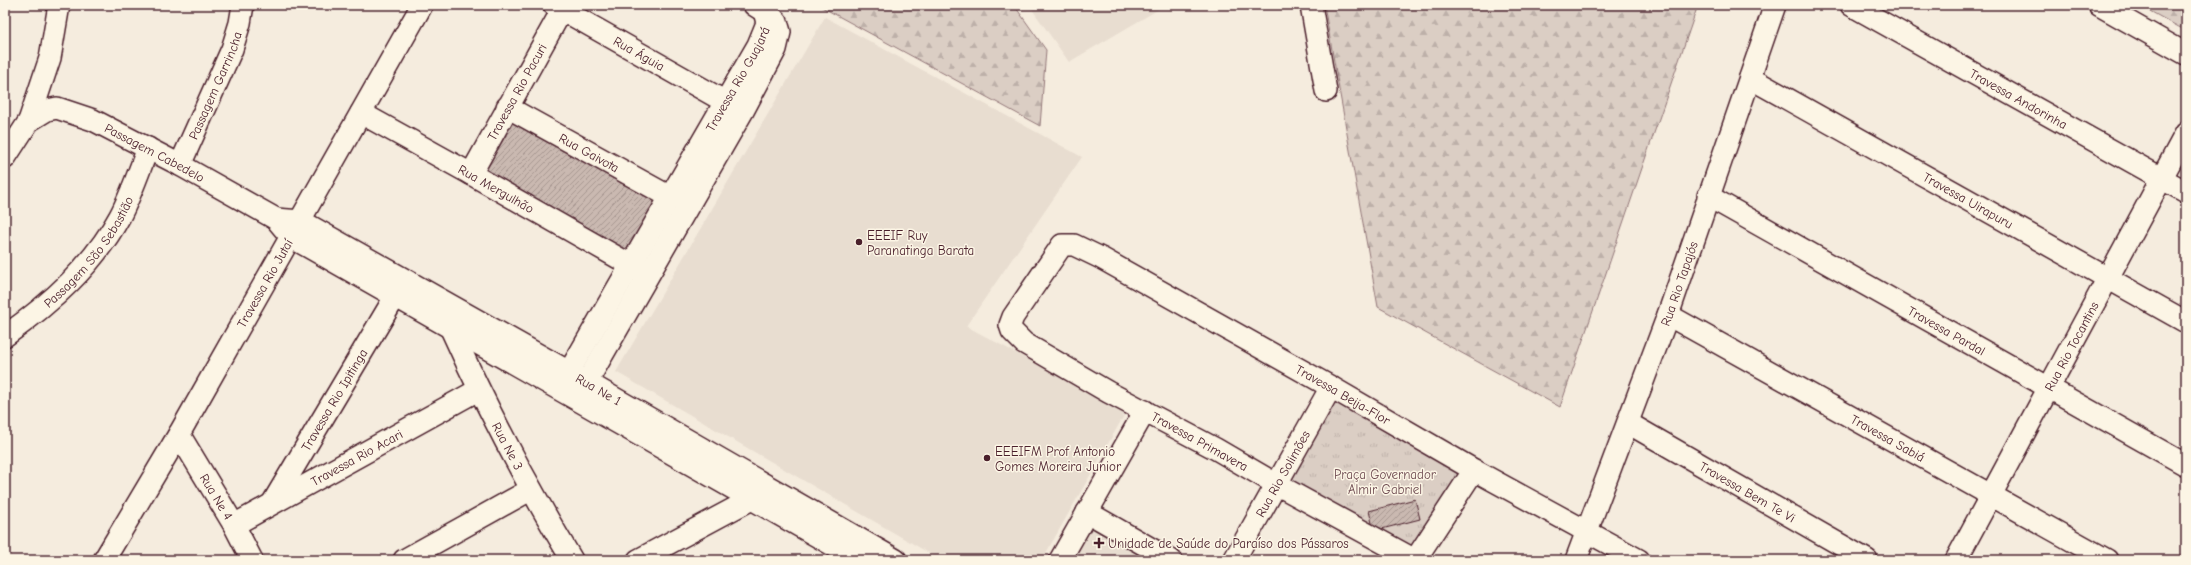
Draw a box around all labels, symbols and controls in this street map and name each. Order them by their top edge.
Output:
street label: Travessa Rio Guajará [703,24,773,134]
street label: Passagem Garrincha [185,30,245,142]
street label: Rua Águia [611,33,667,74]
street label: Travessa Rio Pacuri [484,41,550,143]
street label: Travessa Andorinha [1967,66,2070,132]
street label: Passagem Cabedelo [102,120,207,185]
street label: Rua Gaivota [556,130,622,175]
street label: Rua Mergulhão [456,162,537,216]
street label: Travessa Uirapuru [1920,169,2016,232]
street label: Passagem São Sebastião [41,194,136,311]
place label: EEEIF Ruy Paranatinga Barata [867,228,974,258]
street label: Travessa Rio Jutaí [234,235,296,330]
marker: EEEIF Ruy Paranatinga Barata [854,237,864,247]
street label: Rua Rio Tapajós [1658,239,1701,328]
street label: Rua Rio Tocantins [2042,299,2102,394]
street label: Travessa Pardal [1905,303,1988,359]
street label: Travessa Rio Ipitinga [298,346,370,454]
street label: Travessa Beija-Flor [1293,362,1394,428]
street label: Rua Ne 1 [573,371,624,409]
street label: Travessa Primavera [1149,409,1251,474]
street label: Travessa Sabiá [1848,412,1928,465]
street label: Rua Ne 3 [489,420,526,472]
street label: Travessa Rio Acari [308,426,405,489]
street label: Rua Rio Solimões [1253,428,1313,520]
place label: EEEIFM Prof Antonio Gomes Moreira Junior [995,444,1122,474]
marker: EEEIFM Prof Antonio Gomes Moreira Junior [982,453,992,463]
street label: Travessa Bem Te Vi [1697,459,1798,525]
park label: Praça Governador Almir Gabriel [1334,467,1437,497]
street label: Rua Ne 4 [197,471,236,523]
place label: Unidade de Saúde do Paraíso dos Pássaros [1108,536,1349,551]
marker: Unidade de Saúde do Paraíso dos Pássaros [1093,537,1105,549]

